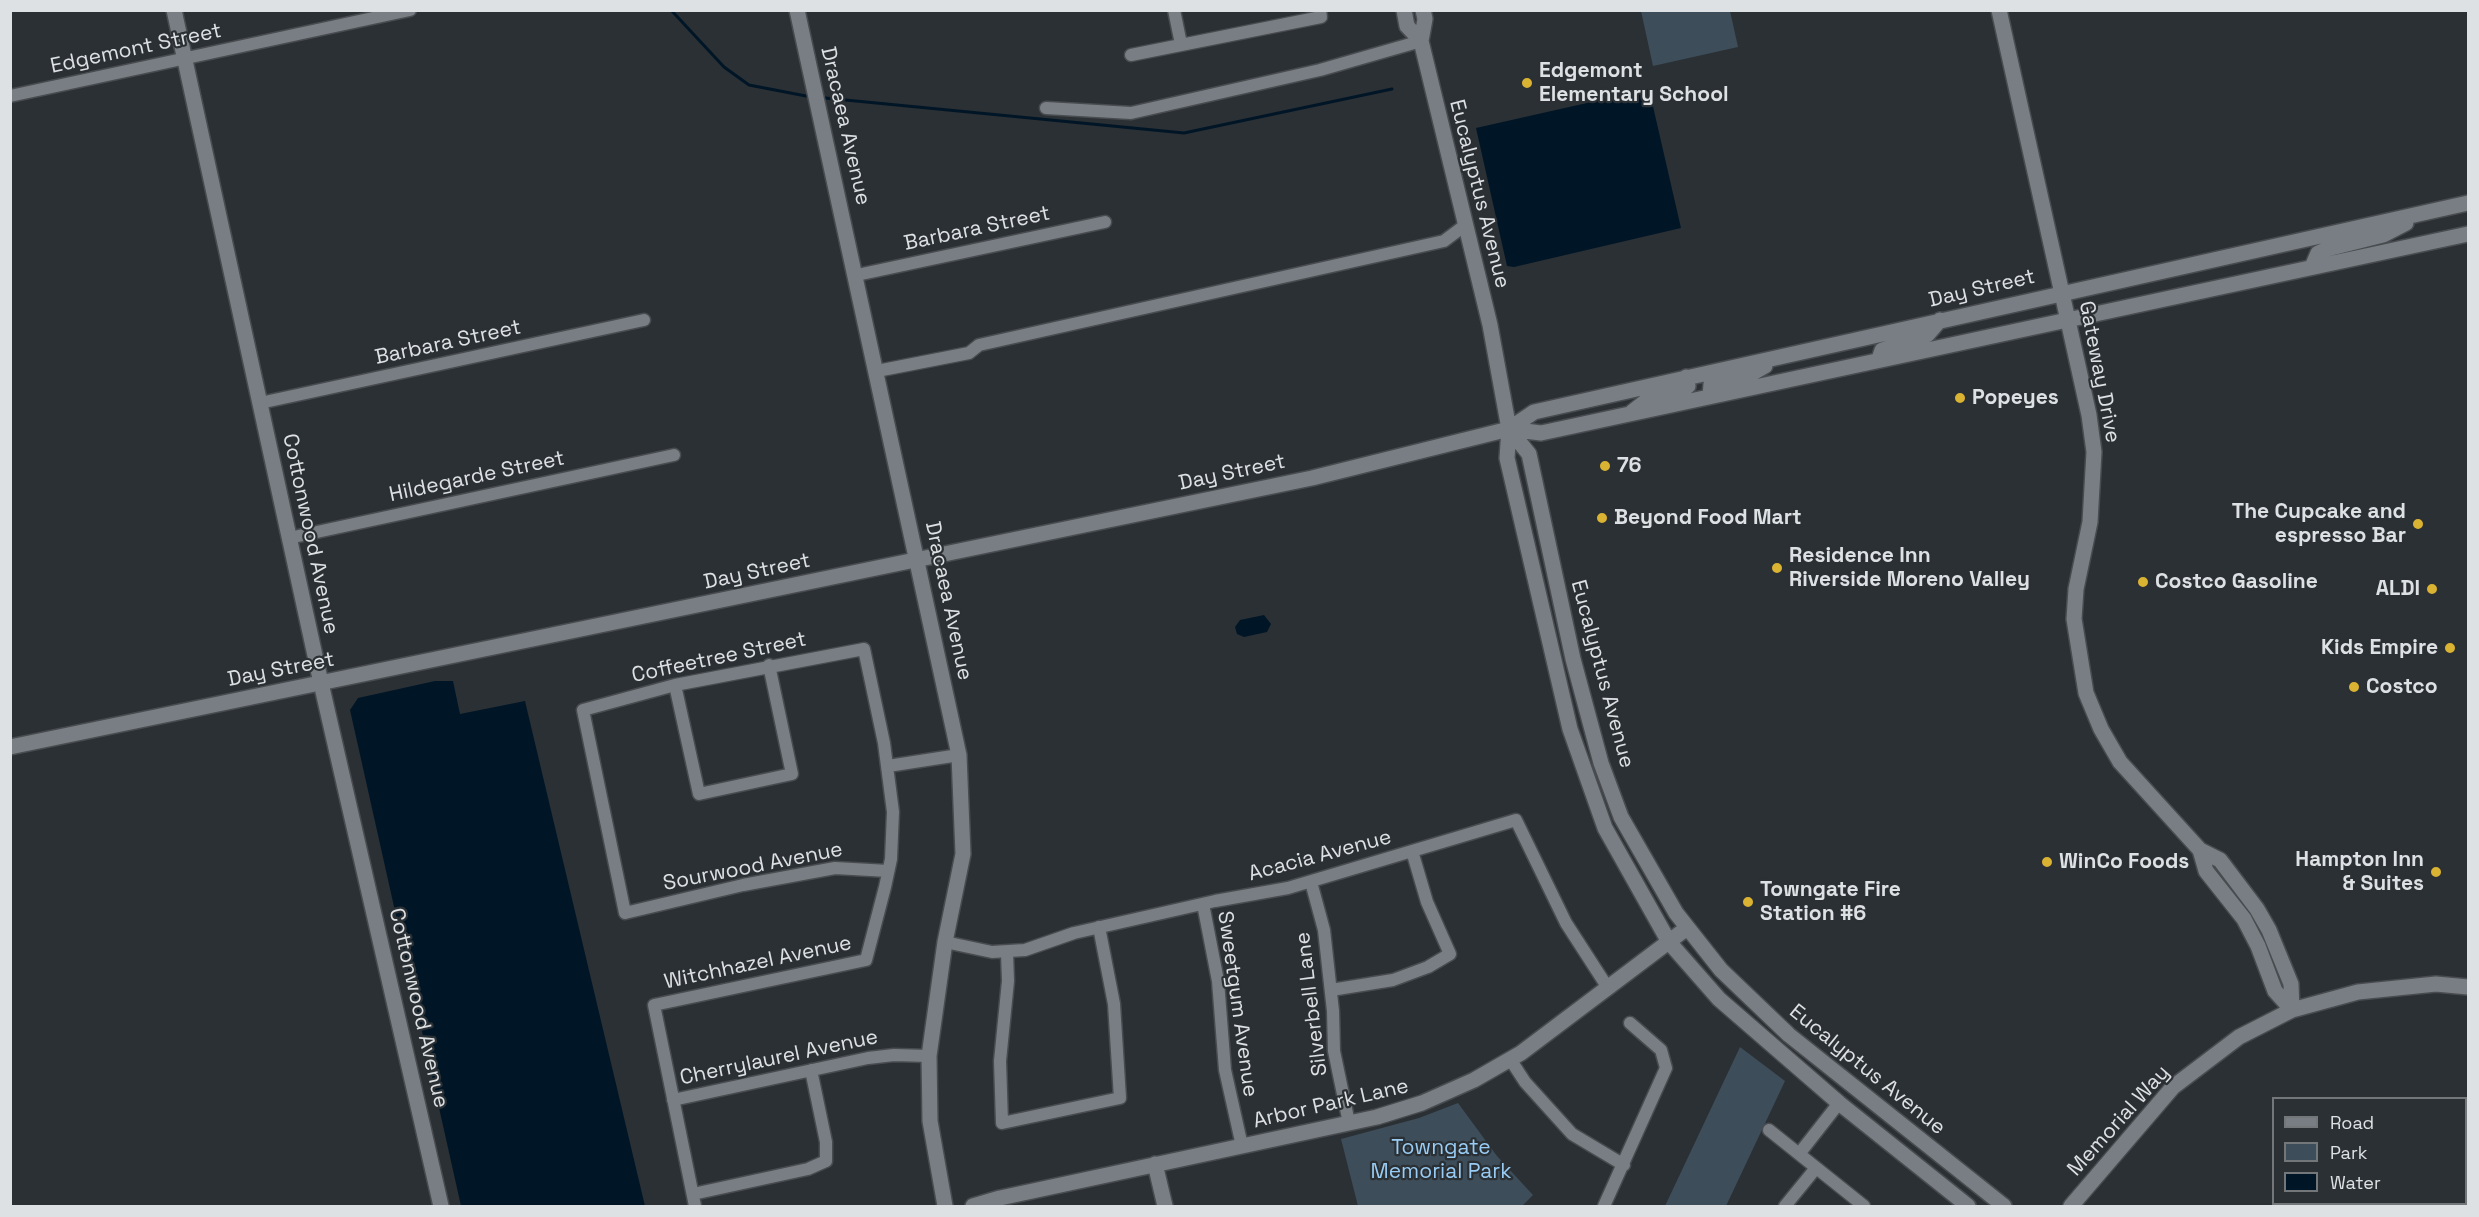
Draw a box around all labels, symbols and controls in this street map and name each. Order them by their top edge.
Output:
street label: Edgemont Street [48,19,224,79]
street label: Dracaea Avenue [815,44,875,208]
place label: Edgemont Elementary School [1539,58,1729,108]
marker: Edgemont Elementary School [1520,76,1534,90]
street label: Eucalyptus Avenue [1443,97,1515,291]
street label: Barbara Street [902,201,1052,257]
street label: Day Street [1926,265,2038,313]
street label: Gateway Drive [2073,299,2125,445]
street label: Barbara Street [373,315,523,371]
place label: Popeyes [1972,385,2059,411]
marker: Popeyes [1953,391,1967,405]
street label: Cottonwood Avenue [276,431,344,637]
street label: Hildegarde Street [387,446,567,508]
street label: Day Street [1176,449,1288,497]
place label: 76 [1617,453,1642,479]
marker: 76 [1598,459,1612,473]
place label: The Cupcake and espresso Bar [2232,499,2406,549]
place label: Beyond Food Mart [1614,505,1802,531]
marker: Beyond Food Mart [1595,511,1609,525]
marker: The Cupcake and espresso Bar [2411,517,2425,531]
street label: Dracaea Avenue [919,519,977,683]
place label: Residence Inn Riverside Moreno Valley [1789,543,2030,593]
street label: Day Street [701,548,813,596]
marker: Residence Inn Riverside Moreno Valley [1770,561,1784,575]
place label: Costco Gasoline [2155,569,2318,595]
marker: Costco Gasoline [2136,575,2150,589]
place label: ALDI [2376,576,2420,602]
street label: Eucalyptus Avenue [1565,577,1639,771]
marker: ALDI [2425,582,2439,596]
street label: Coffeetree Street [629,627,809,689]
place label: Kids Empire [2321,635,2438,661]
marker: Kids Empire [2443,641,2457,655]
street label: Day Street [226,647,336,693]
place label: Costco [2366,674,2438,700]
marker: Costco [2347,680,2361,694]
street label: Acacia Avenue [1246,825,1394,887]
street label: Sourwood Avenue [661,837,845,897]
place label: Hampton Inn & Suites [2295,847,2424,897]
place label: WinCo Foods [2059,849,2189,875]
marker: WinCo Foods [2040,855,2054,869]
marker: Hampton Inn & Suites [2429,865,2443,879]
place label: Towngate Fire Station #6 [1760,877,1901,927]
marker: Towngate Fire Station #6 [1741,895,1755,909]
street label: Cottonwood Avenue [383,906,453,1110]
street label: Sweetgum Avenue [1211,910,1263,1098]
street label: Witchhazel Avenue [662,931,854,995]
street label: Silverbell Lane [1291,931,1333,1077]
street label: Eucalyptus Avenue [1784,999,1950,1141]
street label: Cherrylaurel Avenue [678,1025,880,1091]
street label: Memorial Way [2063,1060,2175,1182]
street label: Arbor Park Lane [1251,1074,1411,1134]
legend [2272,1097,2467,1205]
text: Road [2330,1111,2374,1134]
park label: Towngate Memorial Park [1371,1135,1511,1185]
text: Park [2330,1141,2367,1164]
text: Water [2330,1171,2381,1194]

